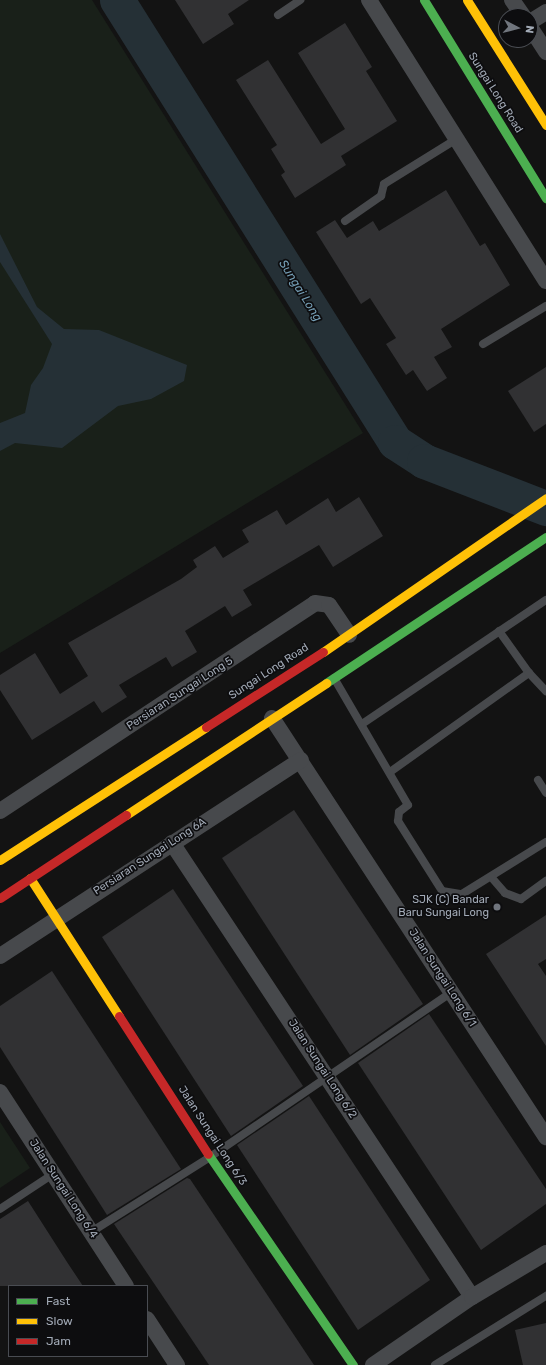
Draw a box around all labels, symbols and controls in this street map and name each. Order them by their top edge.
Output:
north arrow [498,8,538,48]
text: N [522,25,536,34]
street label: Sungai Long Road [465,50,525,136]
water label: Sungai Long [275,258,325,324]
street label: Sungai Long Road [227,641,311,703]
street label: Persiaran Sungai Long 5 [124,655,236,733]
street label: Persiaran Sungai Long 6A [91,816,209,898]
place label: SJK (C) Bandar Baru Sungai Long [398,894,489,920]
marker: SJK (C) Bandar Baru Sungai Long [492,902,502,912]
street label: Jalan Sungai Long 6/1 [405,927,479,1029]
street label: Jalan Sungai Long 6/2 [285,1017,359,1121]
street label: Jalan Sungai Long 6/3 [175,1084,249,1188]
street label: Jalan Sungai Long 6/4 [26,1137,100,1241]
legend [8,1285,148,1357]
text: Fast [46,1294,70,1308]
text: Slow [46,1314,73,1328]
text: Jam [46,1334,71,1348]

